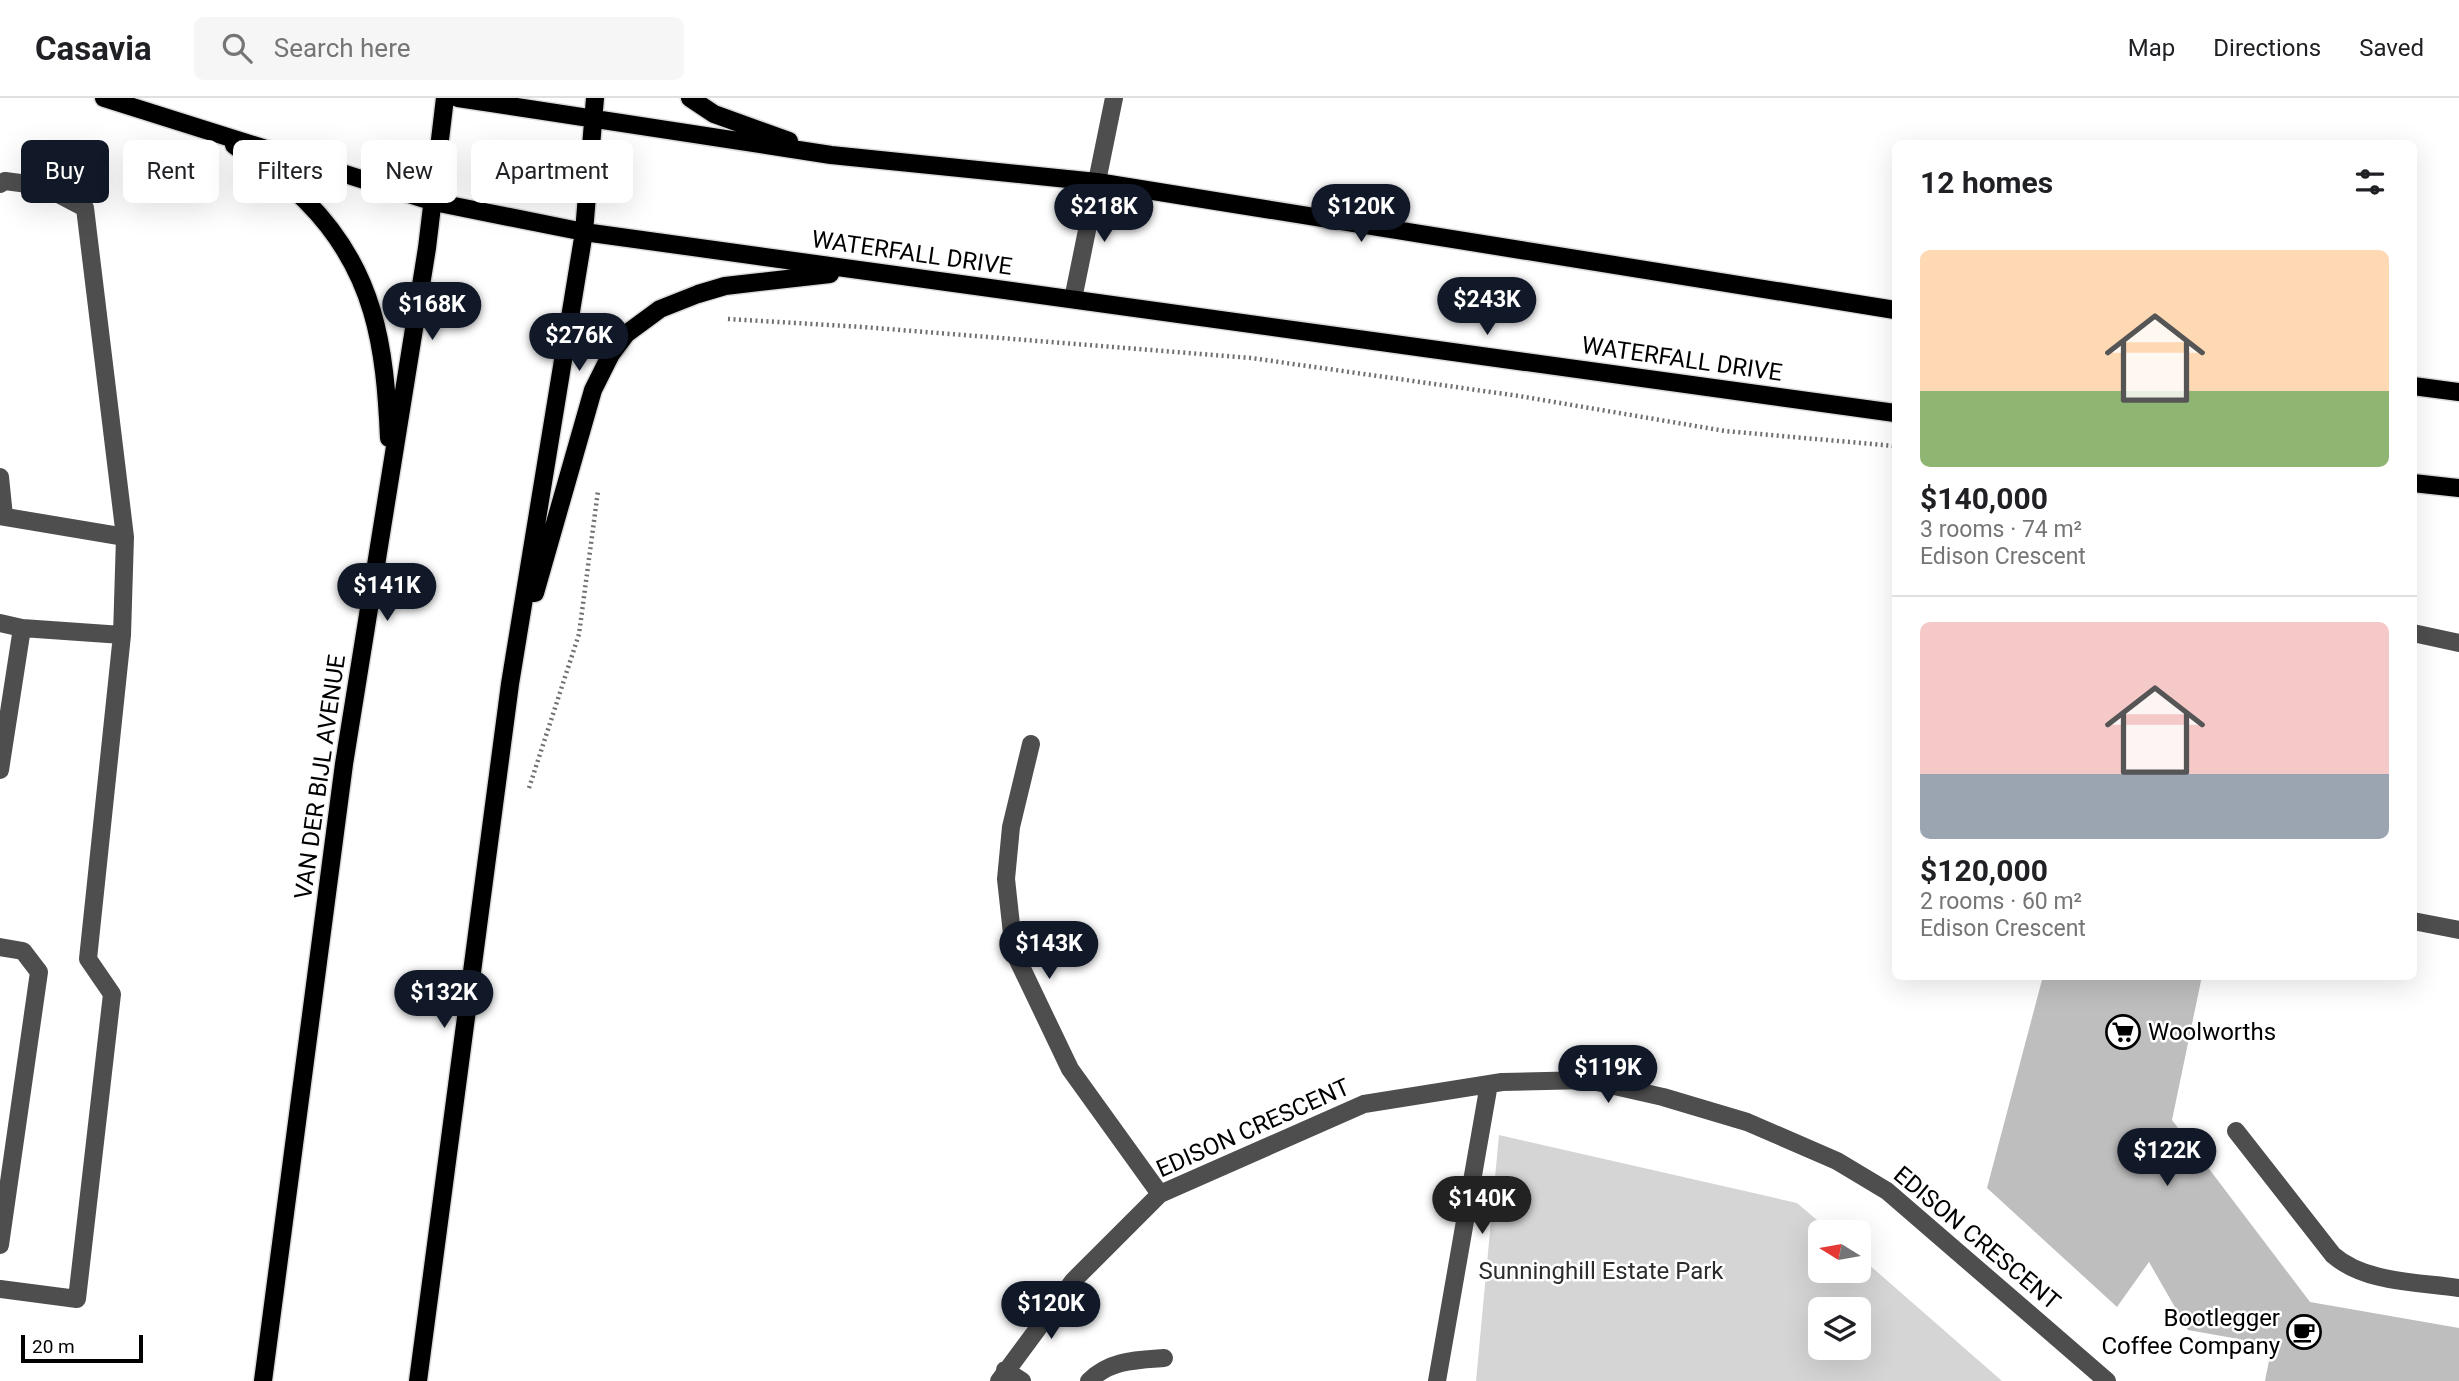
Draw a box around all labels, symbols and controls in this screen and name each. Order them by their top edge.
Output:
search box [194,17,684,80]
text: Casavia [35,29,152,68]
icon: search [218,29,256,67]
text: Search here [274,33,411,63]
text: Map [2128,34,2175,62]
text: Directions [2213,34,2321,62]
text: Saved [2359,34,2424,62]
chip: Buy [21,140,109,203]
chip: Rent [123,140,219,203]
chip: Filters [233,140,347,203]
chip: New [361,140,457,203]
chip: Apartment [471,140,633,203]
icon: filters [2351,163,2389,201]
text: 12 homes [1920,165,2053,200]
pin: $218K [1055,184,1153,244]
pin: $120K [1312,184,1410,244]
text: $218K [1070,193,1138,220]
text: $120K [1327,193,1395,220]
street label: WATERFALL DRIVE [810,225,1014,281]
pin: $243K [1438,278,1536,337]
pin: $168K [383,282,481,342]
text: $243K [1453,286,1521,313]
text: $168K [398,291,466,318]
icon: home [2092,295,2218,421]
pin: $276K [530,314,628,373]
text: $276K [545,322,613,349]
street label: WATERFALL DRIVE [1580,331,1784,387]
text: $140,000 [1920,481,2048,516]
text: 3 rooms · 74 m² [1920,516,2082,543]
text: Edison Crescent [1920,543,2086,570]
pin: $141K [338,564,436,623]
text: $141K [353,572,421,599]
street label: VAN DER BIJL AVENUE [289,653,351,901]
icon: home [2092,667,2218,793]
text: $120,000 [1920,853,2048,888]
text: 2 rooms · 60 m² [1920,888,2082,915]
text: Edison Crescent [1920,915,2086,942]
pin: $143K [1000,922,1098,981]
text: $143K [1015,930,1083,957]
pin: $132K [395,970,493,1030]
text: $132K [410,979,478,1006]
supermarket icon: Woolworths [2104,1013,2142,1051]
place label: Woolworths [2148,1018,2276,1046]
pin: $119K [1559,1046,1657,1105]
text: $119K [1574,1054,1642,1081]
street label: EDISON CRESCENT [1152,1073,1354,1183]
pin: $122K [2118,1128,2216,1188]
text: $122K [2133,1137,2201,1164]
street label: EDISON CRESCENT [1888,1160,2066,1316]
pin: $140K [1433,1176,1531,1236]
text: $140K [1448,1185,1516,1212]
north arrow [1808,1220,1871,1283]
map controls [1808,1220,1871,1360]
park label: Sunninghill Estate Park [1478,1257,1724,1285]
pin: $120K [1002,1282,1100,1341]
text: $120K [1017,1290,1085,1317]
button: layers [1808,1297,1871,1360]
place label: Bootlegger Coffee Company [2101,1304,2281,1360]
cafe icon: Bootlegger Coffee Company [2285,1313,2323,1351]
scale bar [21,1332,144,1364]
text: 20 m [32,1335,75,1358]

